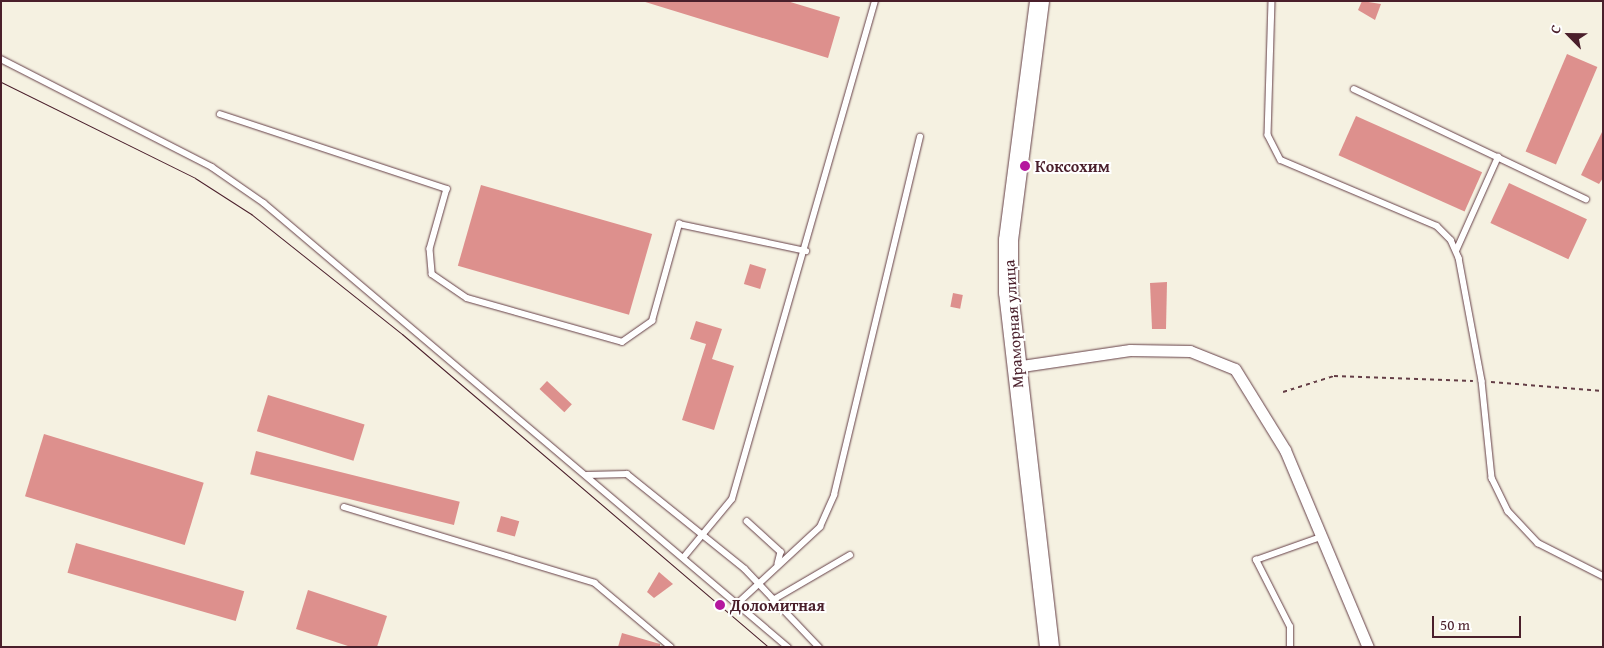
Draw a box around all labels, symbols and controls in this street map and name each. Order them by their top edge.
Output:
north arrow [1544,10,1594,60]
text: С [1544,22,1566,37]
place label: Коксохим [1035,156,1110,176]
marker: Коксохим [1019,160,1031,172]
street label: Мраморная улица [999,259,1027,389]
place label: Доломитная [730,595,825,615]
marker: Доломитная [714,599,726,611]
scale bar [1434,606,1523,638]
text: 50 m [1440,614,1470,635]

